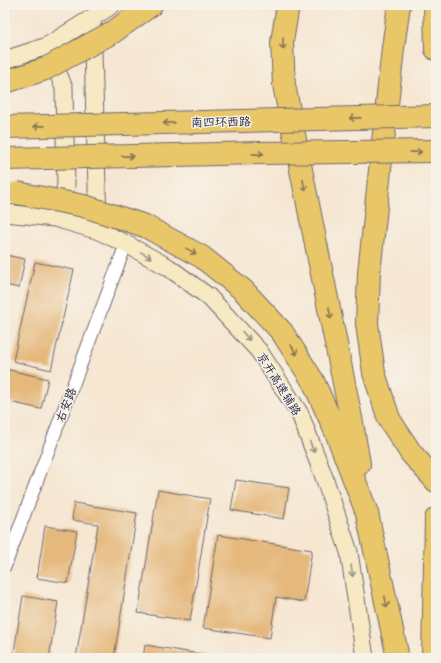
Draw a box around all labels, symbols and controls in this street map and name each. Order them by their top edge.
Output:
one-way arrow [279,37,287,50]
street label: 南四环西路 [191,112,251,130]
one-way arrow [349,115,362,122]
one-way arrow [163,119,176,127]
one-way arrow [33,122,46,130]
one-way arrow [409,148,422,156]
one-way arrow [251,150,264,157]
one-way arrow [121,153,134,160]
one-way arrow [301,179,309,192]
one-way arrow [185,248,197,255]
one-way arrow [140,251,152,259]
one-way arrow [326,306,334,319]
one-way arrow [241,331,250,342]
one-way arrow [290,344,298,356]
street label: 京开高速辅路 [254,349,306,418]
street label: 右安路 [51,385,79,424]
one-way arrow [309,440,317,452]
one-way arrow [348,564,356,577]
one-way arrow [383,595,391,608]

